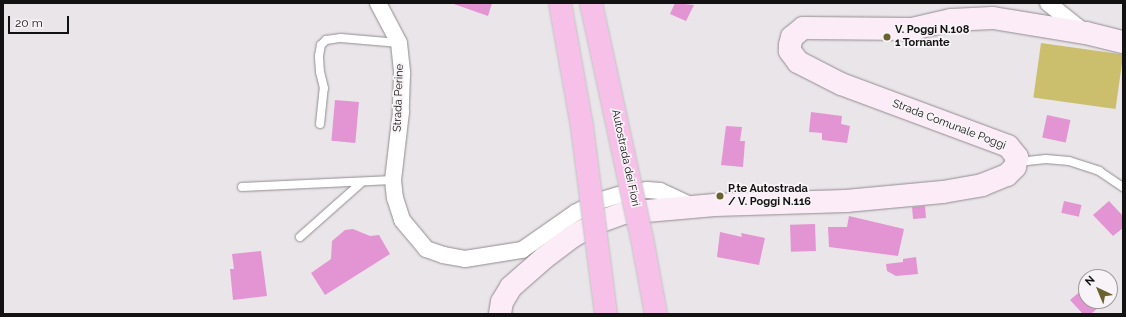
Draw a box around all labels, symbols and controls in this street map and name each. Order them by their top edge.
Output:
scale bar [10,8,71,34]
text: 20 m [15,16,43,30]
place label: V. Poggi N.108 1 Tornante [895,24,969,50]
marker: V. Poggi N.108 1 Tornante [882,32,892,42]
street label: Strada Perine [391,64,407,132]
street label: Strada Comunale Poggi [890,97,1008,153]
street label: Autostrada dei Fiori [608,108,642,208]
place label: P.te Autostrada / V. Poggi N.116 [728,183,811,209]
marker: P.te Autostrada / V. Poggi N.116 [715,191,725,201]
north arrow [1078,269,1118,309]
text: N [1082,273,1098,288]

